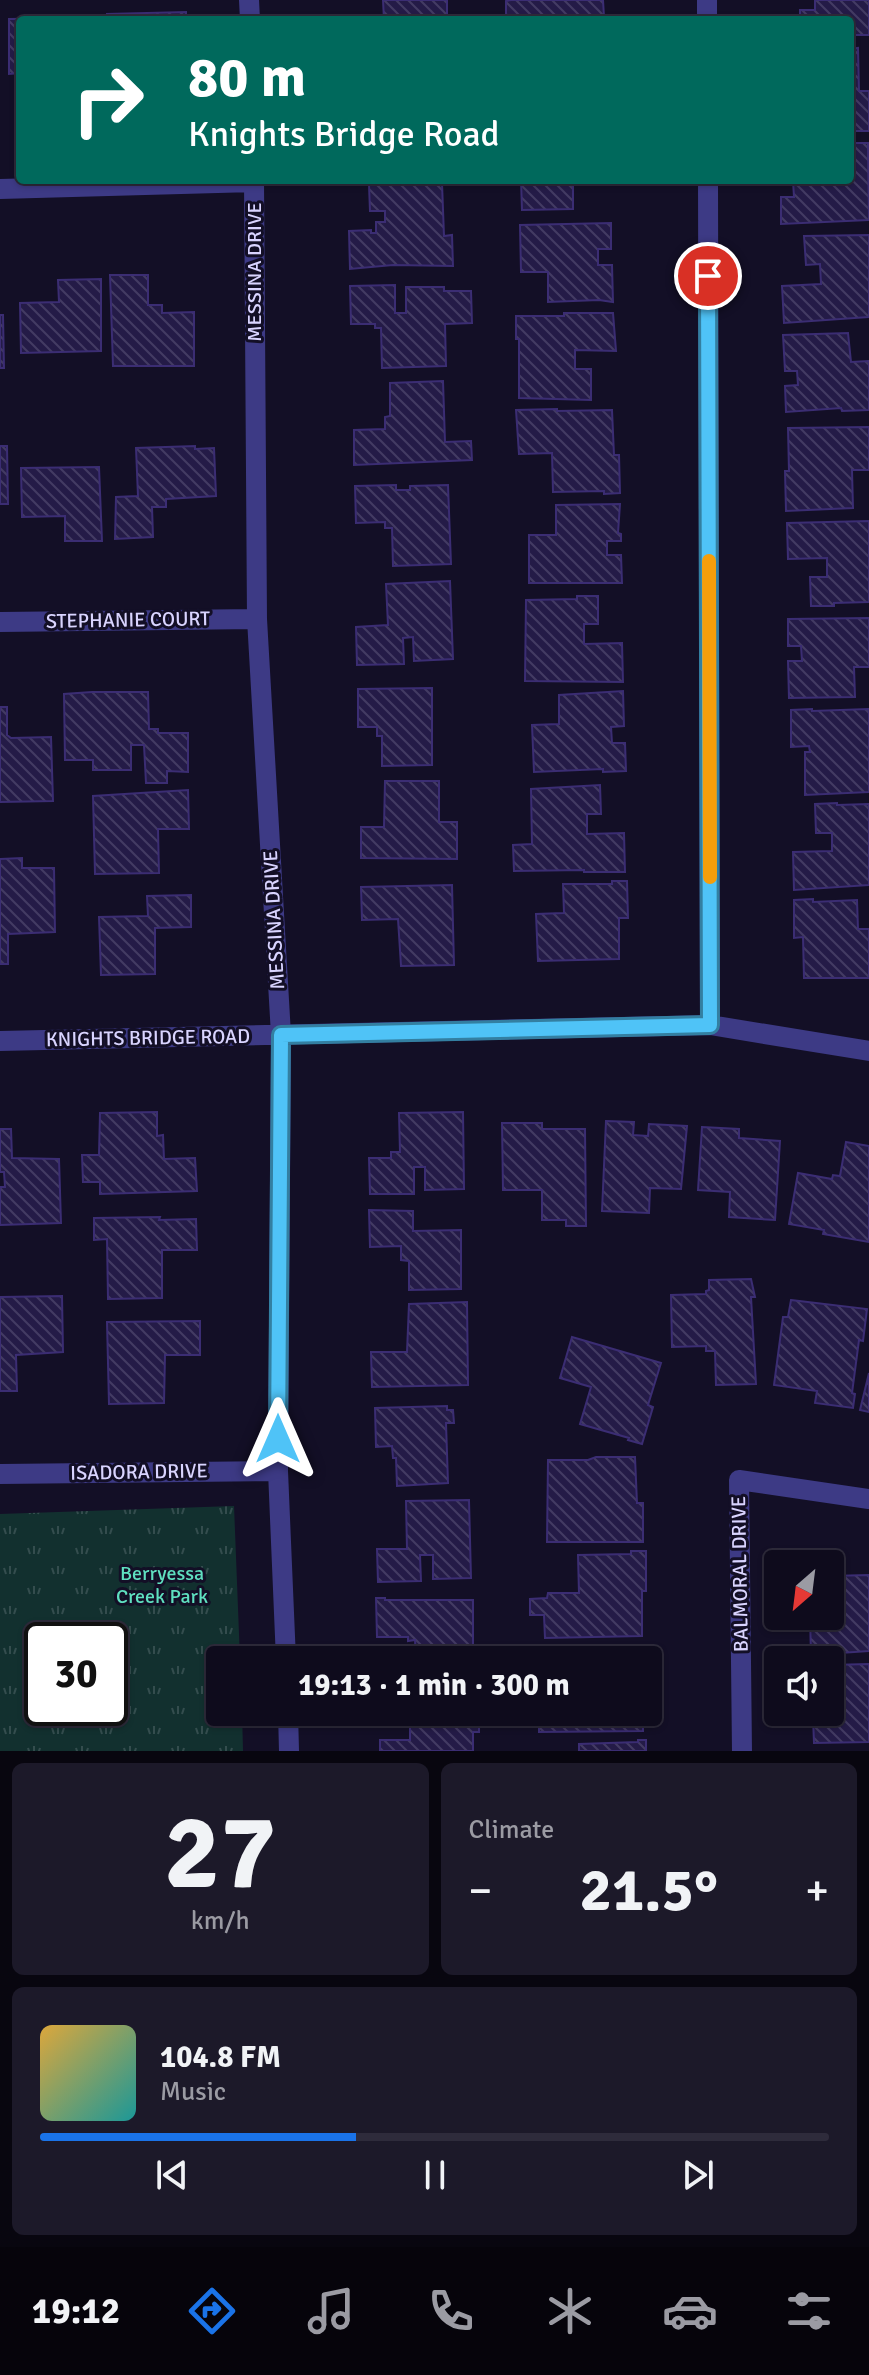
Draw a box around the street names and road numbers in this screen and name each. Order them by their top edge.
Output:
street label: MESSINA DRIVE [242,202,267,342]
street label: STEPHANIE COURT [46,606,210,634]
street label: MESSINA DRIVE [258,850,290,990]
street label: KNIGHTS BRIDGE ROAD [46,1024,250,1052]
street label: ISADORA DRIVE [70,1458,208,1486]
street label: BALMORAL DRIVE [726,1496,754,1652]

